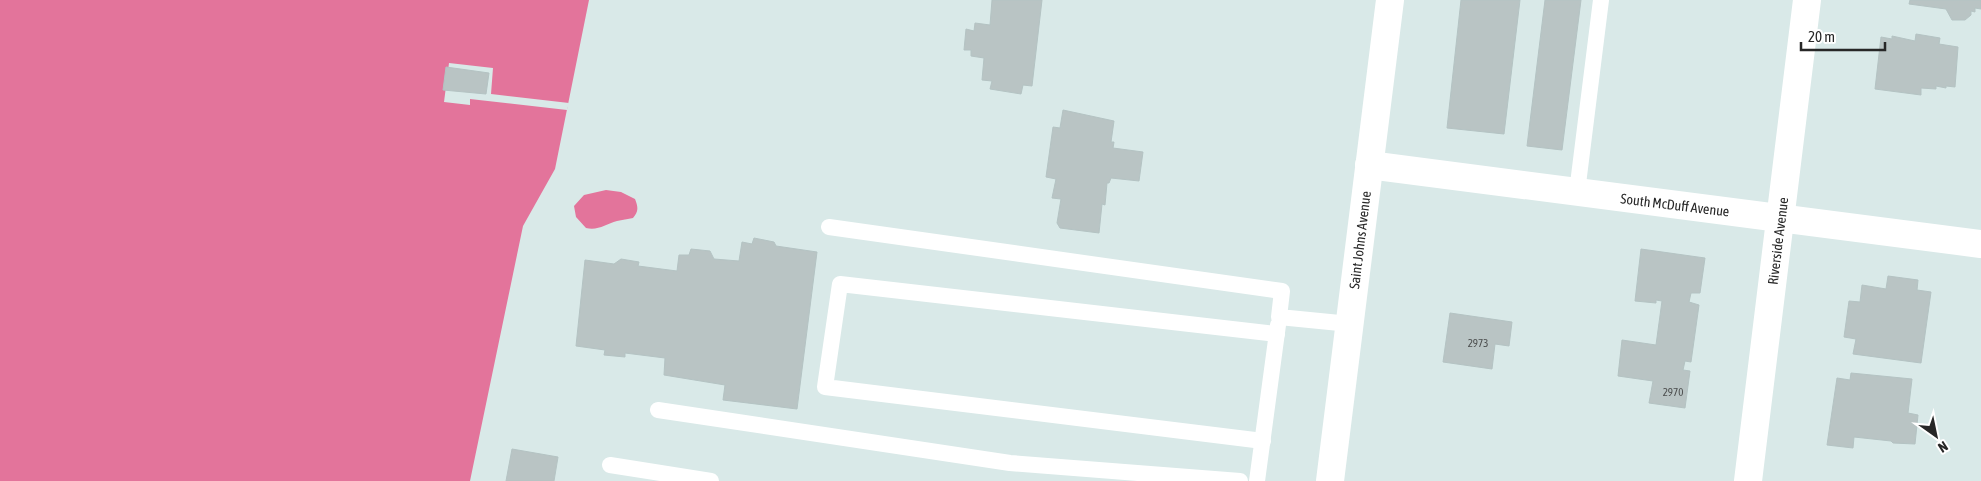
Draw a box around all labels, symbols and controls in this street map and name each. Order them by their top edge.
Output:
scale bar [1801,20,1885,52]
text: 20 m [1808,28,1835,45]
street label: Saint Johns Avenue [1346,190,1374,290]
street label: South McDuff Avenue [1620,190,1730,220]
street label: Riverside Avenue [1765,196,1791,286]
house number: 2973 [1468,337,1488,349]
house number: 2970 [1663,386,1683,398]
north arrow [1911,411,1961,461]
text: N [1935,438,1951,456]

